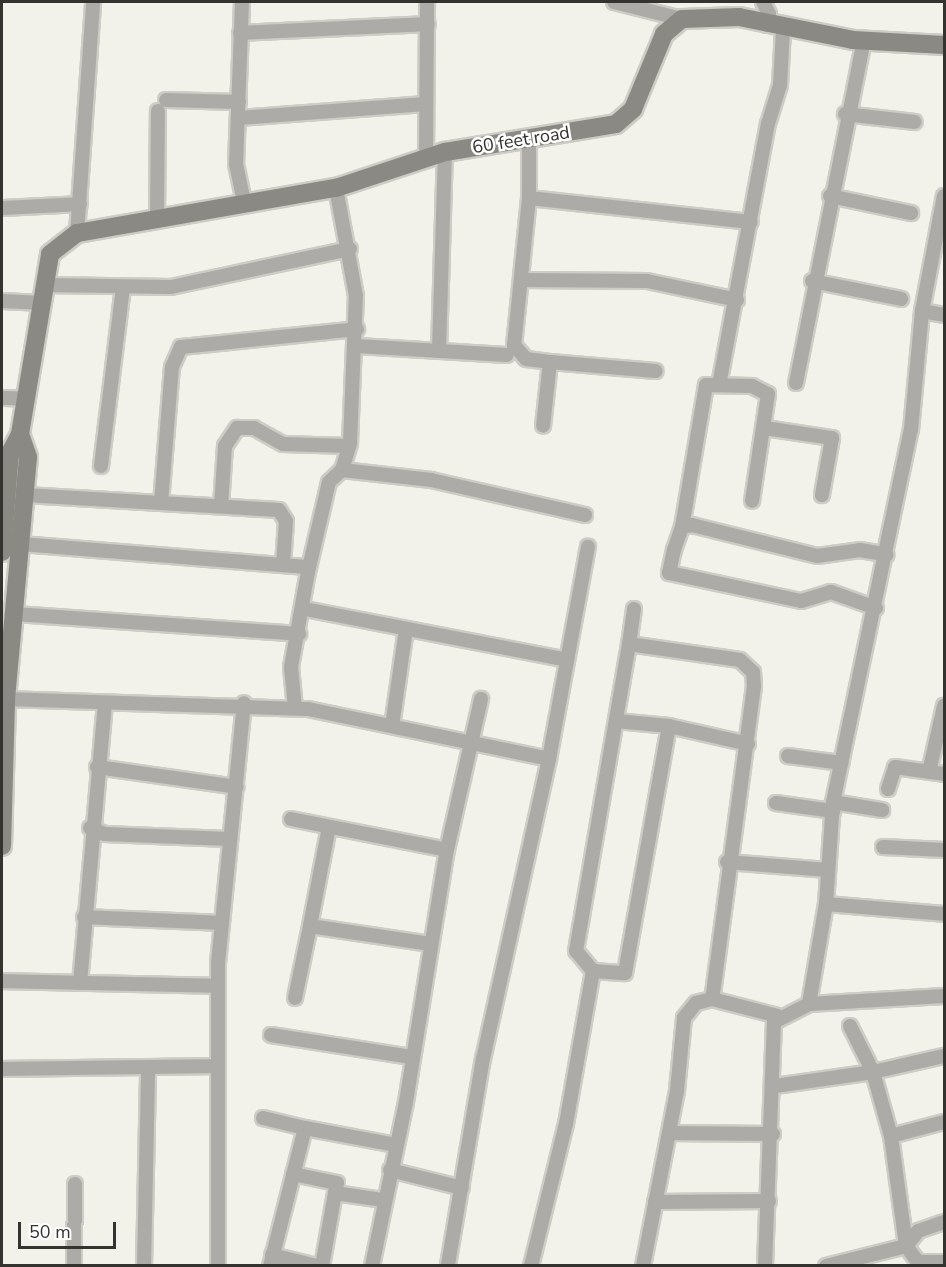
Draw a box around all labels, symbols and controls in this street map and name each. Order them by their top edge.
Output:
street label: 60 feet road [471,122,571,158]
scale bar [21,1210,118,1248]
text: 50 m [29,1220,71,1244]

